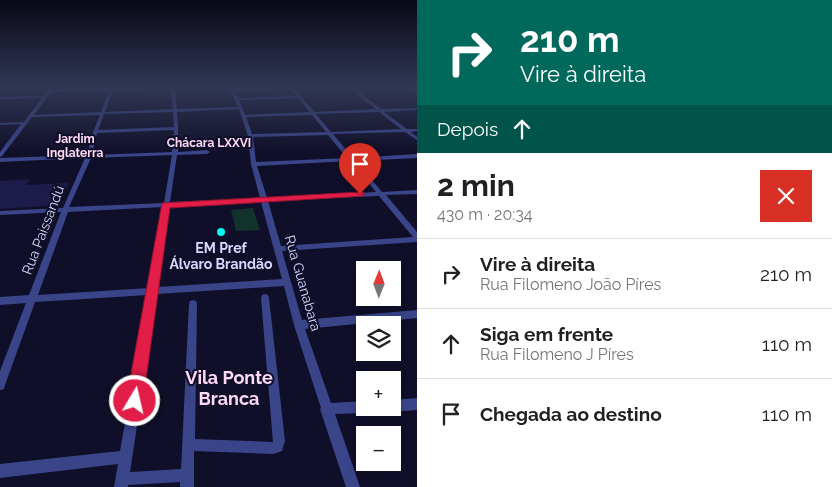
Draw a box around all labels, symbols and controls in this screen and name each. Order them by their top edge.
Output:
text: 210 m [520,19,620,60]
icon: right [437,20,502,85]
text: Vire à direita [520,61,646,87]
icon: ahead [508,115,536,143]
text: Depois [437,118,498,140]
district label: Jardim Inglaterra [47,132,103,160]
district label: Chácara LXXVI [167,136,251,150]
pin [339,143,381,194]
icon: arrive [346,150,374,178]
text: 2 min [437,168,515,203]
button: close [760,170,812,222]
street label: Rua Paissandú [19,183,67,277]
text: 430 m · 20:34 [437,205,532,224]
marker: EM Pref Álvaro Brandão [215,226,227,238]
street label: Rua Guanabara [282,233,324,333]
place label: EM Pref Álvaro Brandão [169,240,273,272]
text: Vire à direita [480,253,595,275]
icon: right [437,260,465,288]
north arrow [356,261,401,306]
map controls [356,261,401,471]
text: 210 m [760,263,812,285]
text: Rua Filomeno João Píres [480,275,661,294]
button: layers [356,316,401,361]
text: Siga em frente [480,323,613,345]
icon: ahead [437,330,465,358]
text: 110 m [762,333,812,355]
text: Rua Filomeno J Píres [480,345,634,364]
district label: Vila Ponte Branca [185,367,273,409]
button: + [356,371,401,416]
position arrow [108,374,160,426]
icon: arrive [437,400,465,428]
text: Chegada ao destino [480,403,662,425]
text: 110 m [762,403,812,425]
button: − [356,426,401,471]

